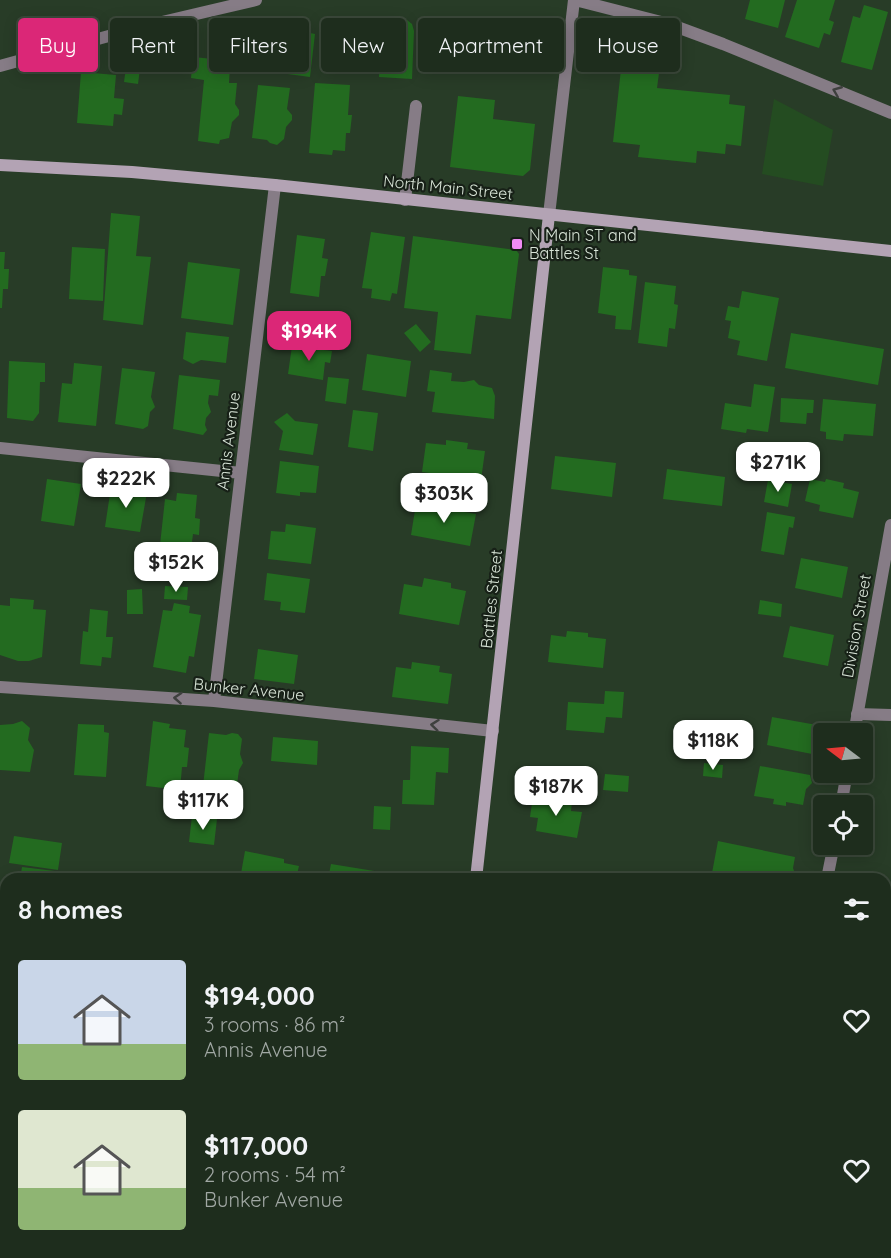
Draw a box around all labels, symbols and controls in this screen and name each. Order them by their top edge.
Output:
chip: Buy [18,18,98,72]
chip: Rent [110,18,197,72]
chip: Filters [209,18,309,72]
chip: New [321,18,406,72]
chip: Apartment [418,18,564,72]
chip: House [576,18,680,72]
one-way arrow [832,86,843,98]
street label: North Main Street [382,170,514,204]
place label: N Main ST and Battles St [529,225,637,263]
marker: N Main ST and Battles St [510,237,524,251]
pin: $194K [267,311,351,362]
text: $194K [281,318,337,343]
street label: Annis Avenue [212,391,244,491]
pin: $271K [736,442,820,493]
text: $271K [750,449,806,474]
pin: $222K [84,458,168,509]
text: $222K [96,465,156,490]
pin: $303K [402,473,486,524]
text: $303K [415,480,473,505]
pin: $152K [134,542,218,593]
text: $152K [148,549,204,574]
street label: Battles Street [476,549,506,649]
street label: Division Street [837,573,875,679]
street label: Bunker Avenue [193,673,305,705]
one-way arrow [174,692,183,705]
one-way arrow [430,719,440,732]
pin: $118K [671,720,755,771]
north arrow [813,723,873,783]
map controls [813,723,873,855]
text: $118K [687,727,739,752]
pin: $187K [514,766,598,817]
text: $187K [529,773,583,798]
pin: $117K [161,780,245,831]
text: $117K [177,787,229,812]
button: locate [813,795,873,855]
text: 8 homes [18,893,123,926]
icon: filters [840,893,873,926]
text: $194,000 [204,979,315,1012]
icon: home [66,984,138,1056]
icon: heart [840,1004,873,1037]
text: 3 rooms · 86 m² [204,1012,345,1037]
text: Annis Avenue [204,1037,328,1062]
text: $117,000 [204,1129,308,1162]
icon: home [66,1134,138,1206]
icon: heart [840,1154,873,1187]
text: 2 rooms · 54 m² [204,1162,346,1187]
text: Bunker Avenue [204,1187,343,1212]

